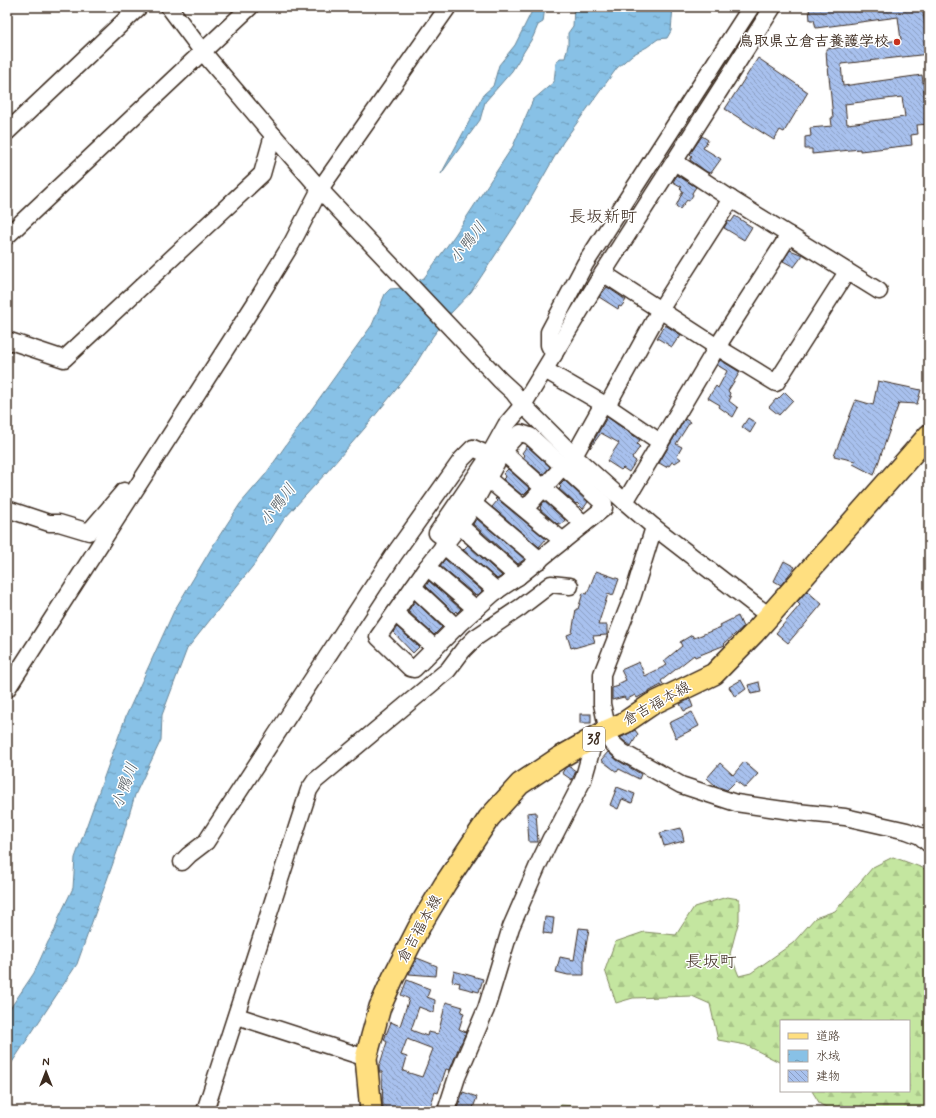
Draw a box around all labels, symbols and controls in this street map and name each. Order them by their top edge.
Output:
place label: 鳥取県立倉吉養護学校 [739,32,889,52]
marker: 鳥取県立倉吉養護学校 [892,37,902,47]
district label: 長坂新町 [569,206,637,228]
water label: 小鴨川 [445,218,491,268]
water label: 小鴨川 [255,480,301,530]
street label: 倉吉福本線 [619,677,695,731]
road number: 38 [583,727,605,751]
water label: 小鴨川 [107,760,143,812]
street label: 倉吉福本線 [393,891,447,967]
district label: 長坂町 [686,951,737,973]
legend [780,1020,910,1092]
text: 道路 [816,1029,840,1045]
text: 水域 [816,1049,840,1065]
north arrow [26,1052,66,1092]
text: N [42,1056,50,1070]
text: 建物 [816,1069,840,1085]

